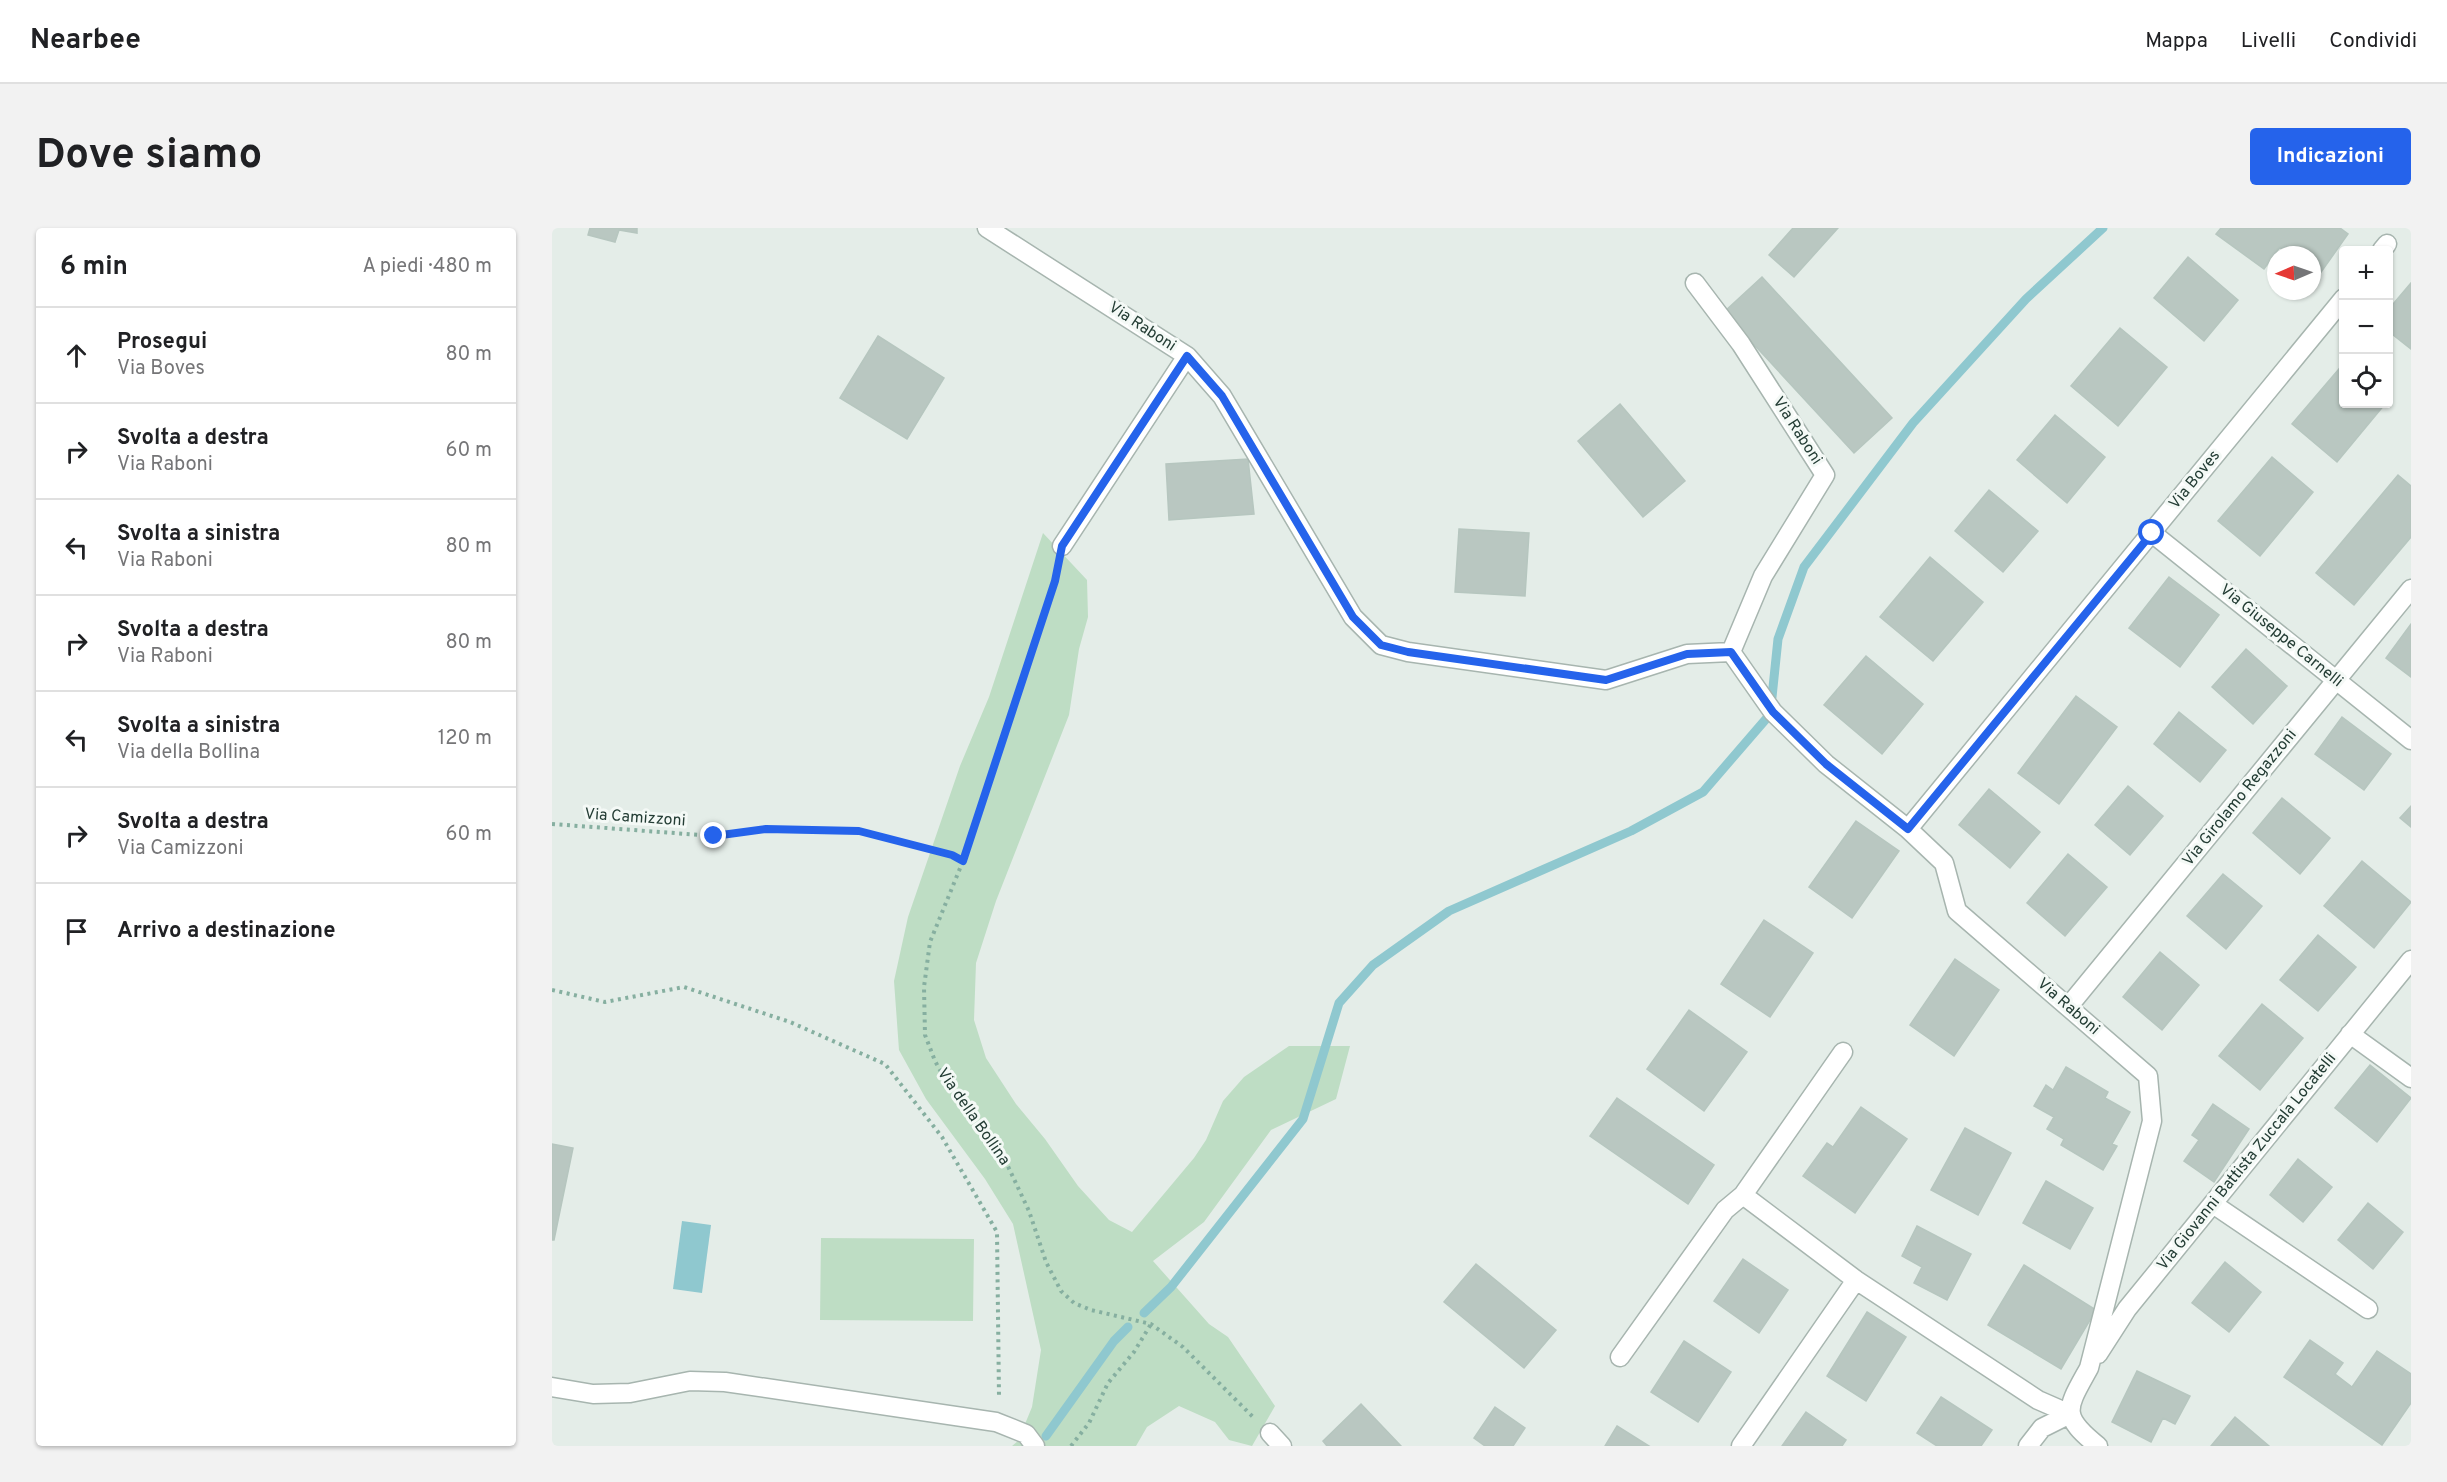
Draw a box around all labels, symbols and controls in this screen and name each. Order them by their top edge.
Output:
text: Nearbee [30,23,141,59]
text: Mappa [2145,28,2208,55]
text: Livelli [2241,28,2296,55]
text: Condividi [2329,28,2417,55]
button: Indicazioni [2250,128,2411,185]
text: Dove siamo [36,130,262,183]
north arrow [2267,246,2321,300]
map controls [2339,246,2393,408]
button: + [2339,246,2393,300]
text: 6 min [60,251,128,284]
text: A piedi · 480 m [362,254,492,280]
street label: Via Raboni [1104,298,1180,356]
button: − [2339,300,2393,354]
text: Prosegui [117,329,207,356]
icon: ahead [60,339,93,372]
text: 80 m [446,342,492,368]
button: locate [2339,354,2393,408]
text: Via Boves [117,356,205,382]
street label: Via Raboni [1768,393,1826,469]
text: Svolta a destra [117,425,269,452]
icon: right [60,435,93,468]
text: 60 m [446,438,492,464]
street label: Via Boves [2165,446,2225,514]
text: Via Raboni [117,452,213,478]
route start [2138,519,2164,545]
text: Svolta a sinistra [117,521,280,548]
icon: left [60,531,93,564]
text: 80 m [446,534,492,560]
text: Via Raboni [117,548,213,574]
street label: Via Giuseppe Carnelli [2215,580,2347,692]
text: Svolta a destra [117,617,269,644]
icon: right [60,627,93,660]
text: 80 m [446,630,492,656]
text: Via Raboni [117,644,213,670]
text: Svolta a sinistra [117,713,280,740]
icon: left [60,723,93,756]
street label: Via Girolamo Regazzoni [2179,725,2301,871]
text: 120 m [438,726,492,752]
text: Via della Bollina [117,740,260,766]
street label: Via Camizzoni [584,804,686,832]
text: Svolta a destra [117,809,269,836]
icon: right [60,819,93,852]
text: 60 m [446,822,492,848]
route end [700,822,726,848]
text: Via Camizzoni [117,836,243,862]
icon: arrive [60,915,93,948]
text: Arrivo a destinazione [117,918,335,945]
street label: Via Raboni [2032,974,2104,1040]
street label: Via Giovanni Battista Zuccala Locatelli [2153,1049,2341,1275]
street label: Via della Bollina [932,1064,1014,1170]

